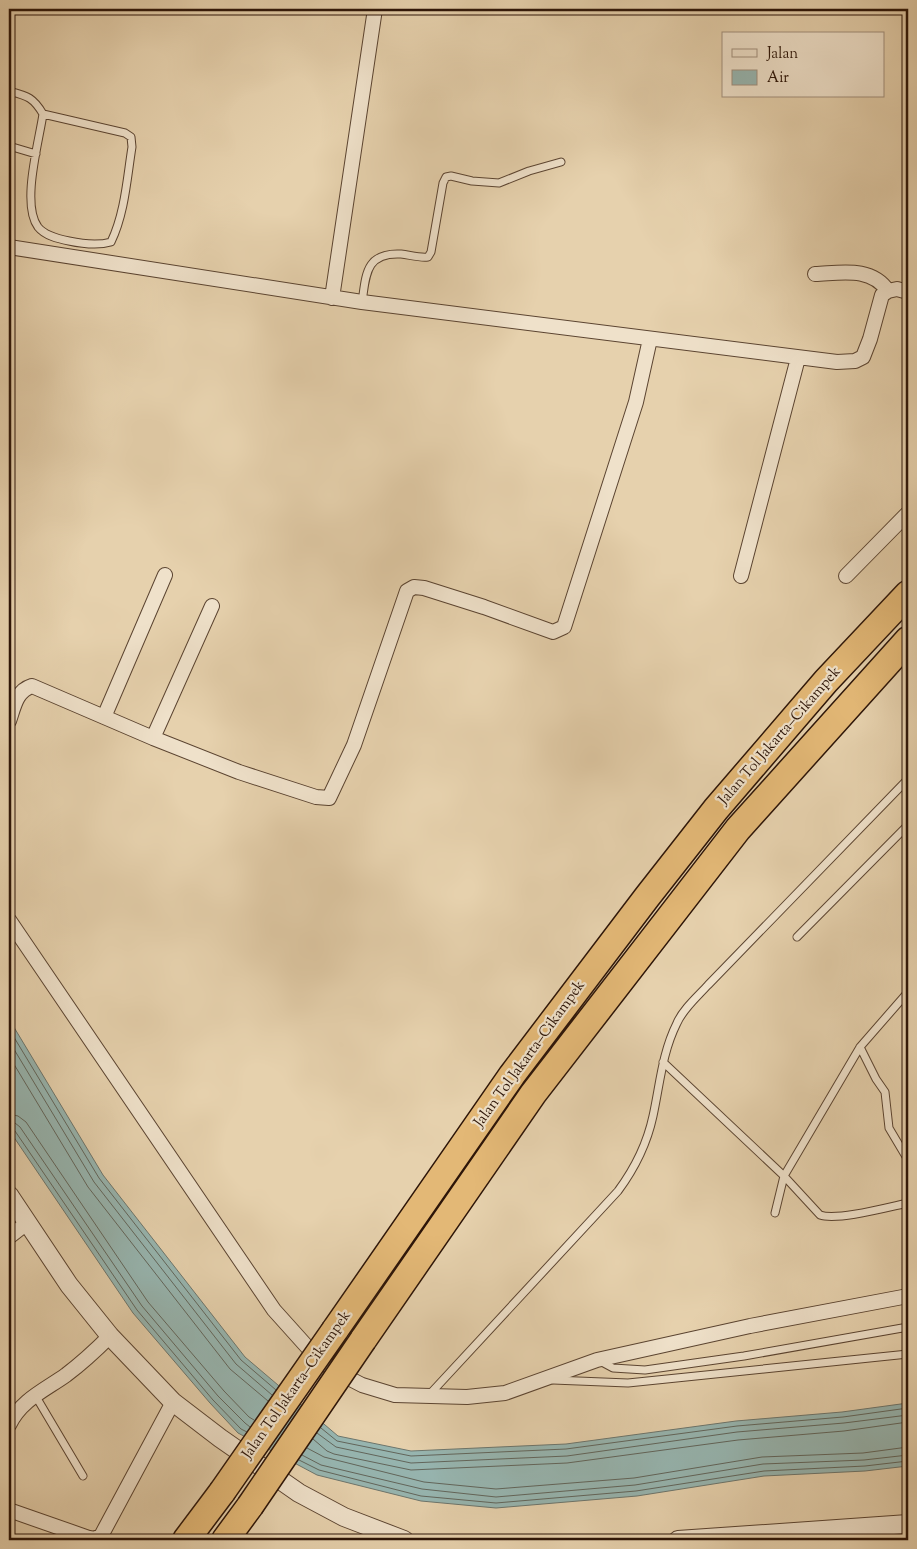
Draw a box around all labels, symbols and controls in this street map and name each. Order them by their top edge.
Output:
legend [722,32,884,98]
text: Jalan [766,44,798,65]
text: Air [767,68,789,89]
street label: Jalan Tol Jakarta–Cikampek [713,662,846,810]
street label: Jalan Tol Jakarta–Cikampek [469,976,591,1133]
street label: Jalan Tol Jakarta–Cikampek [237,1306,356,1464]

